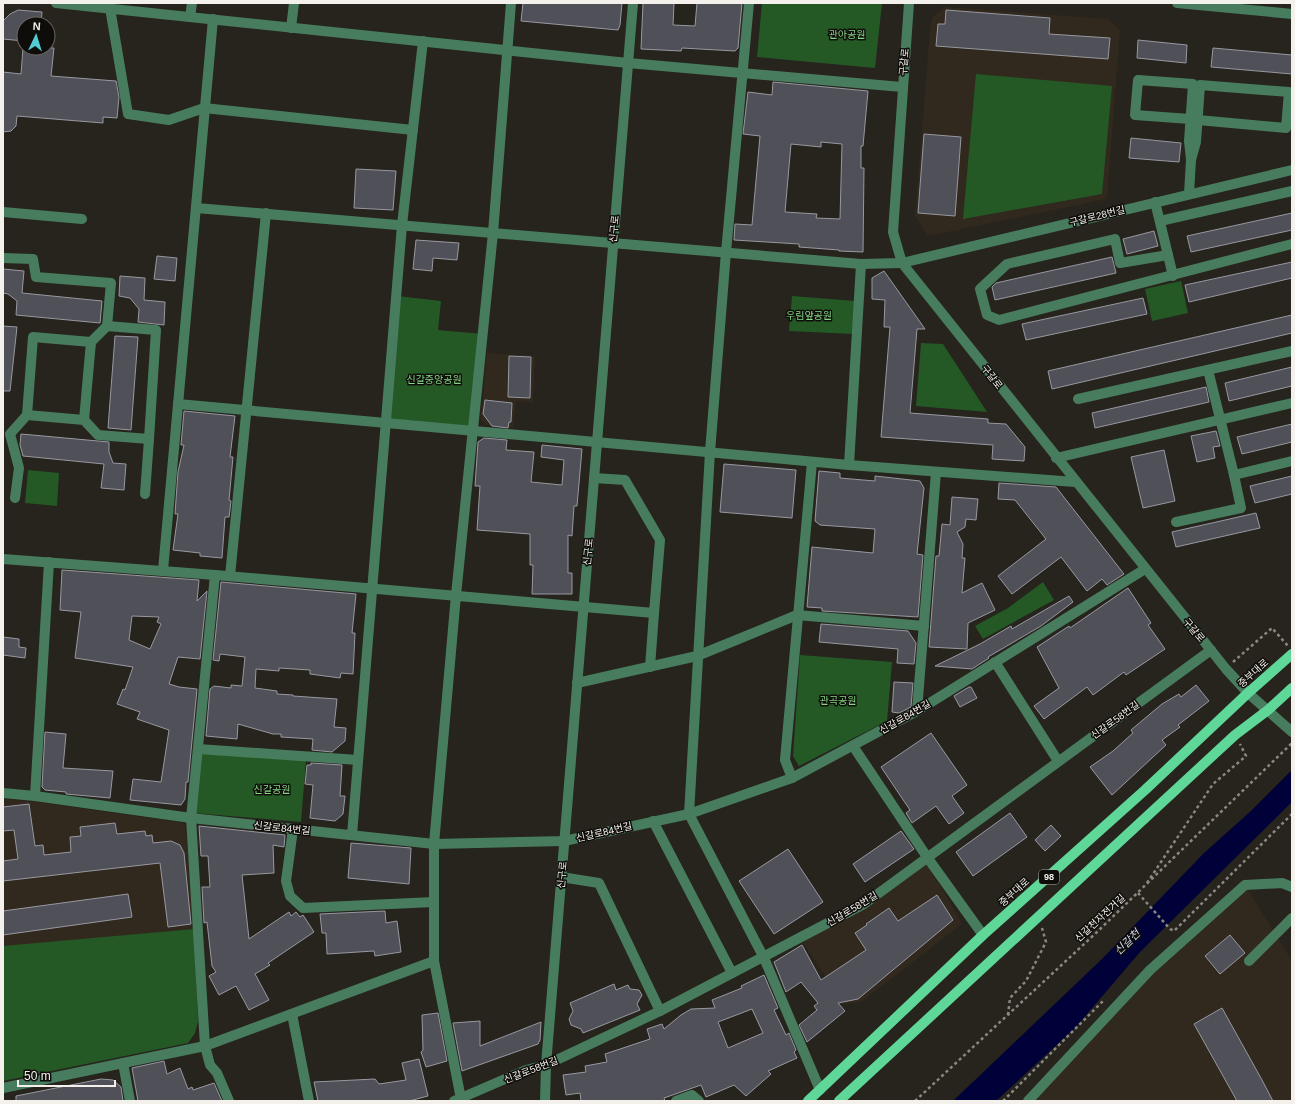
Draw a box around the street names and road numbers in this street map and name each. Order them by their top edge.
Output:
street label: 구갈로 [897,48,911,76]
street label: 구갈로28번길 [1068,204,1126,228]
street label: 신구로 [607,215,621,243]
street label: 구갈로 [979,363,1005,391]
street label: 신구로 [581,538,595,566]
street label: 구갈로 [1181,616,1207,644]
street label: 중부대로 [1236,657,1270,689]
street label: 신갈로84번길 [878,698,932,736]
street label: 신갈로58번길 [1089,699,1141,741]
street label: 신갈로84번길 [253,820,311,836]
street label: 신갈로84번길 [575,820,633,844]
street label: 신구로 [555,861,569,889]
road number: 98 [1039,870,1059,884]
street label: 중부대로 [997,876,1031,908]
street label: 신갈로58번길 [825,890,879,928]
street label: 신갈천자전거길 [1072,892,1128,944]
street label: 신갈로58번길 [502,1055,560,1085]

